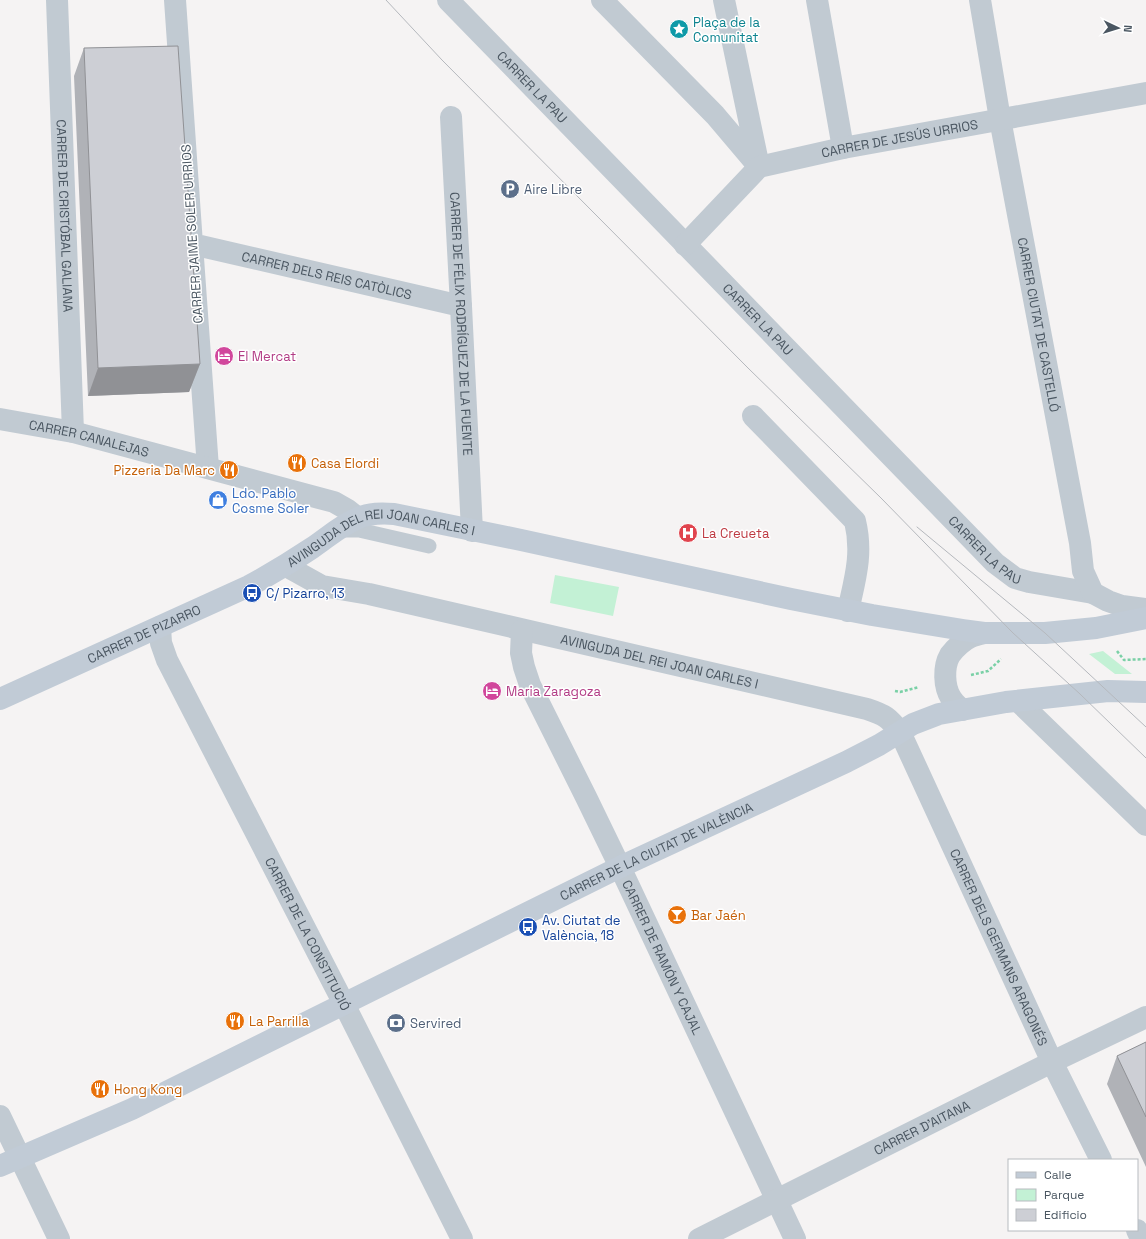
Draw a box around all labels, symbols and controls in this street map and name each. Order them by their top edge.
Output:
north arrow [1098,8,1138,48]
place label: Plaça de la Comunitat [693,14,760,46]
place icon: Plaça de la Comunitat [668,18,690,40]
text: N [1121,25,1135,33]
street label: CARRER LA PAU [493,47,571,126]
street label: CARRER DE JESÚS URRIOS [820,115,979,161]
street label: CARRER DE CRISTÓBAL GALIANA [53,119,77,313]
street label: CARRER JAIME SOLER URRIOS [177,144,207,324]
parking icon: Aire Libre [499,178,521,200]
place label: Aire Libre [524,181,582,198]
street label: CARRER DE FÉLIX RODRÍGUEZ DE LA FUENTE [446,192,477,456]
street label: CARRER CIUTAT DE CASTELLÓ [1014,236,1064,413]
street label: CARRER DELS REIS CATÒLICS [240,247,414,303]
street label: CARRER LA PAU [719,280,797,359]
hotel icon: El Mercat [213,345,235,367]
place label: El Mercat [238,348,296,365]
street label: CARRER CANALEJAS [28,416,151,461]
restaurant icon: Casa Elordi [286,452,308,474]
place label: Casa Elordi [311,455,379,472]
restaurant icon: Pizzeria Da Marc [218,459,240,481]
place label: Pizzeria Da Marc [114,462,215,479]
place label: Ldo. Pablo Cosme Soler [232,485,309,517]
shop icon: Ldo. Pablo Cosme Soler [207,489,229,511]
street label: AVINGUDA DEL REI JOAN CARLES I [284,505,477,571]
street label: CARRER LA PAU [945,512,1023,588]
hospital icon: La Creueta [677,522,699,544]
place label: La Creueta [702,525,770,542]
bus stop icon: C/ Pizarro, 13 [241,582,263,604]
place label: C/ Pizarro, 13 [266,585,345,602]
street label: CARRER DE PIZARRO [84,601,203,667]
street label: AVINGUDA DEL REI JOAN CARLES I [559,630,760,692]
hotel icon: Maria Zaragoza [481,680,503,702]
place label: Maria Zaragoza [506,683,601,700]
street label: CARRER DE LA CIUTAT DE VALÈNCIA [557,798,755,904]
street label: CARRER DELS GERMANS ARAGONÉS [946,846,1052,1048]
street label: CARRER DE LA CONSTITUCIÓ [261,854,354,1013]
street label: CARRER DE RAMÓN Y CAJAL [619,877,706,1037]
bar icon: Bar Jaén [666,904,688,926]
place label: Bar Jaén [691,907,746,924]
place label: Av. Ciutat de València, 18 [542,912,621,944]
bus stop icon: Av. Ciutat de València, 18 [517,916,539,938]
restaurant icon: La Parrilla [224,1010,246,1032]
bank icon: Servired [385,1012,407,1034]
place label: La Parrilla [249,1013,309,1030]
place label: Servired [410,1015,462,1032]
restaurant icon: Hong Kong [89,1078,111,1100]
place label: Hong Kong [114,1081,182,1098]
street label: CARRER D'AITANA [871,1096,973,1159]
legend [1008,1159,1138,1231]
text: Calle [1044,1167,1072,1183]
text: Parque [1044,1187,1084,1203]
text: Edificio [1044,1207,1087,1223]

